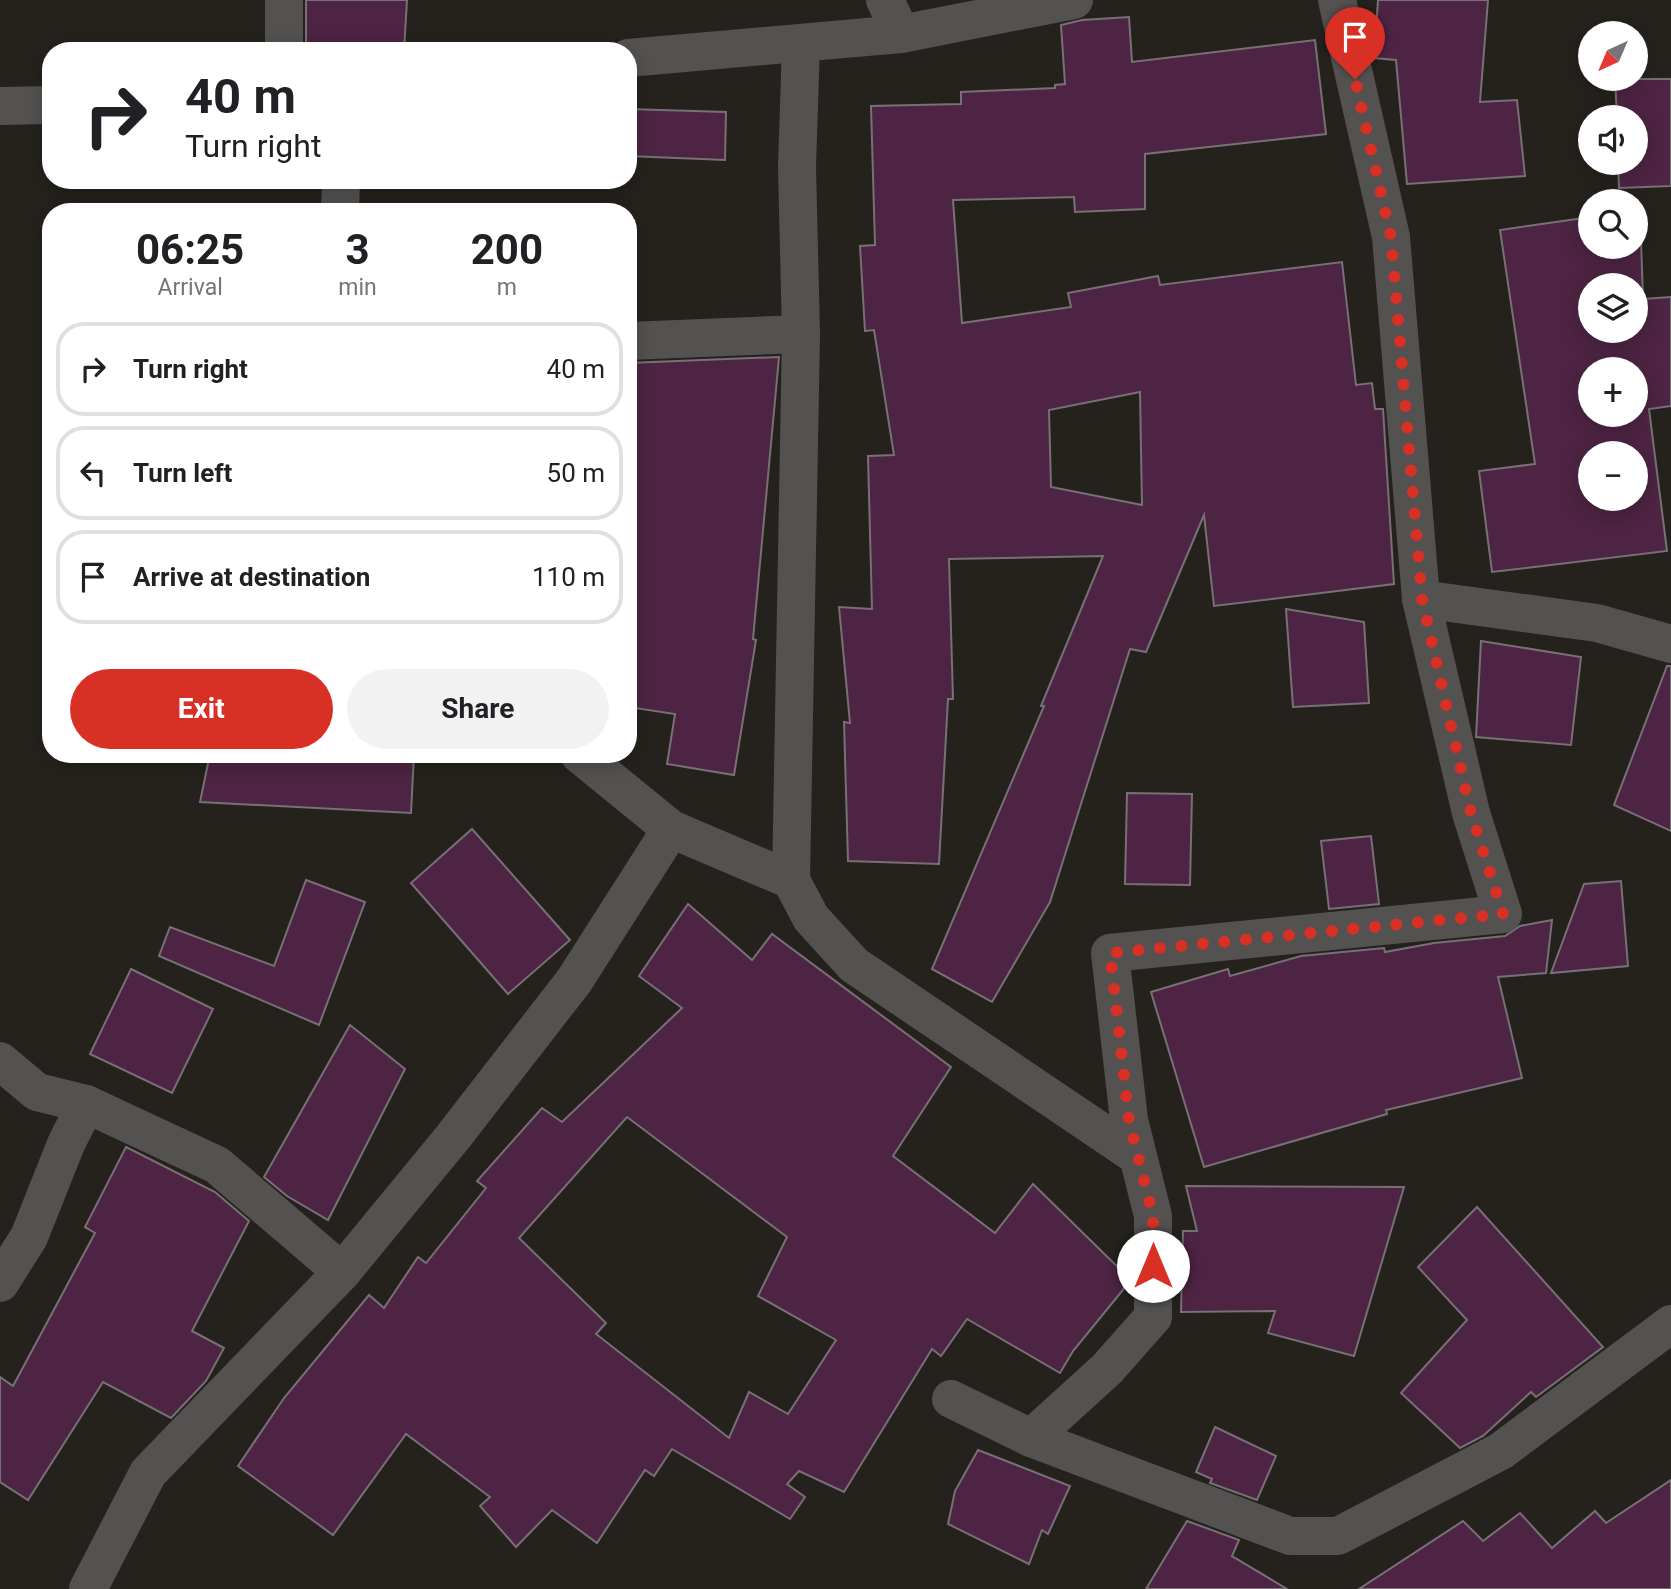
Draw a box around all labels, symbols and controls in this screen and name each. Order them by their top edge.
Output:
pin [1325,7,1385,79]
icon: arrive [1336,18,1374,56]
north arrow [1578,21,1648,91]
map controls [1578,21,1648,511]
text: 40 m [185,68,296,125]
icon: right [70,70,161,161]
button: sound [1578,105,1648,175]
text: Turn right [185,127,321,165]
button: search [1578,189,1648,259]
text: 06:25 [136,225,244,274]
text: 3 [345,225,370,274]
text: 200 [471,225,543,274]
button: layers [1578,273,1648,343]
text: Arrival [157,274,223,301]
text: min [338,274,377,301]
text: m [497,274,517,301]
icon: right [74,350,112,388]
text: Turn right [133,354,248,384]
text: 40 m [547,354,605,384]
button: + [1578,357,1648,427]
button: − [1578,441,1648,511]
icon: left [74,454,112,492]
text: Turn left [133,458,232,488]
text: 50 m [547,458,605,488]
icon: arrive [74,558,112,596]
text: Arrive at destination [133,562,370,592]
text: 110 m [532,562,605,592]
button: Exit [70,669,333,749]
button: Share [347,669,609,749]
position arrow [1116,1229,1190,1303]

